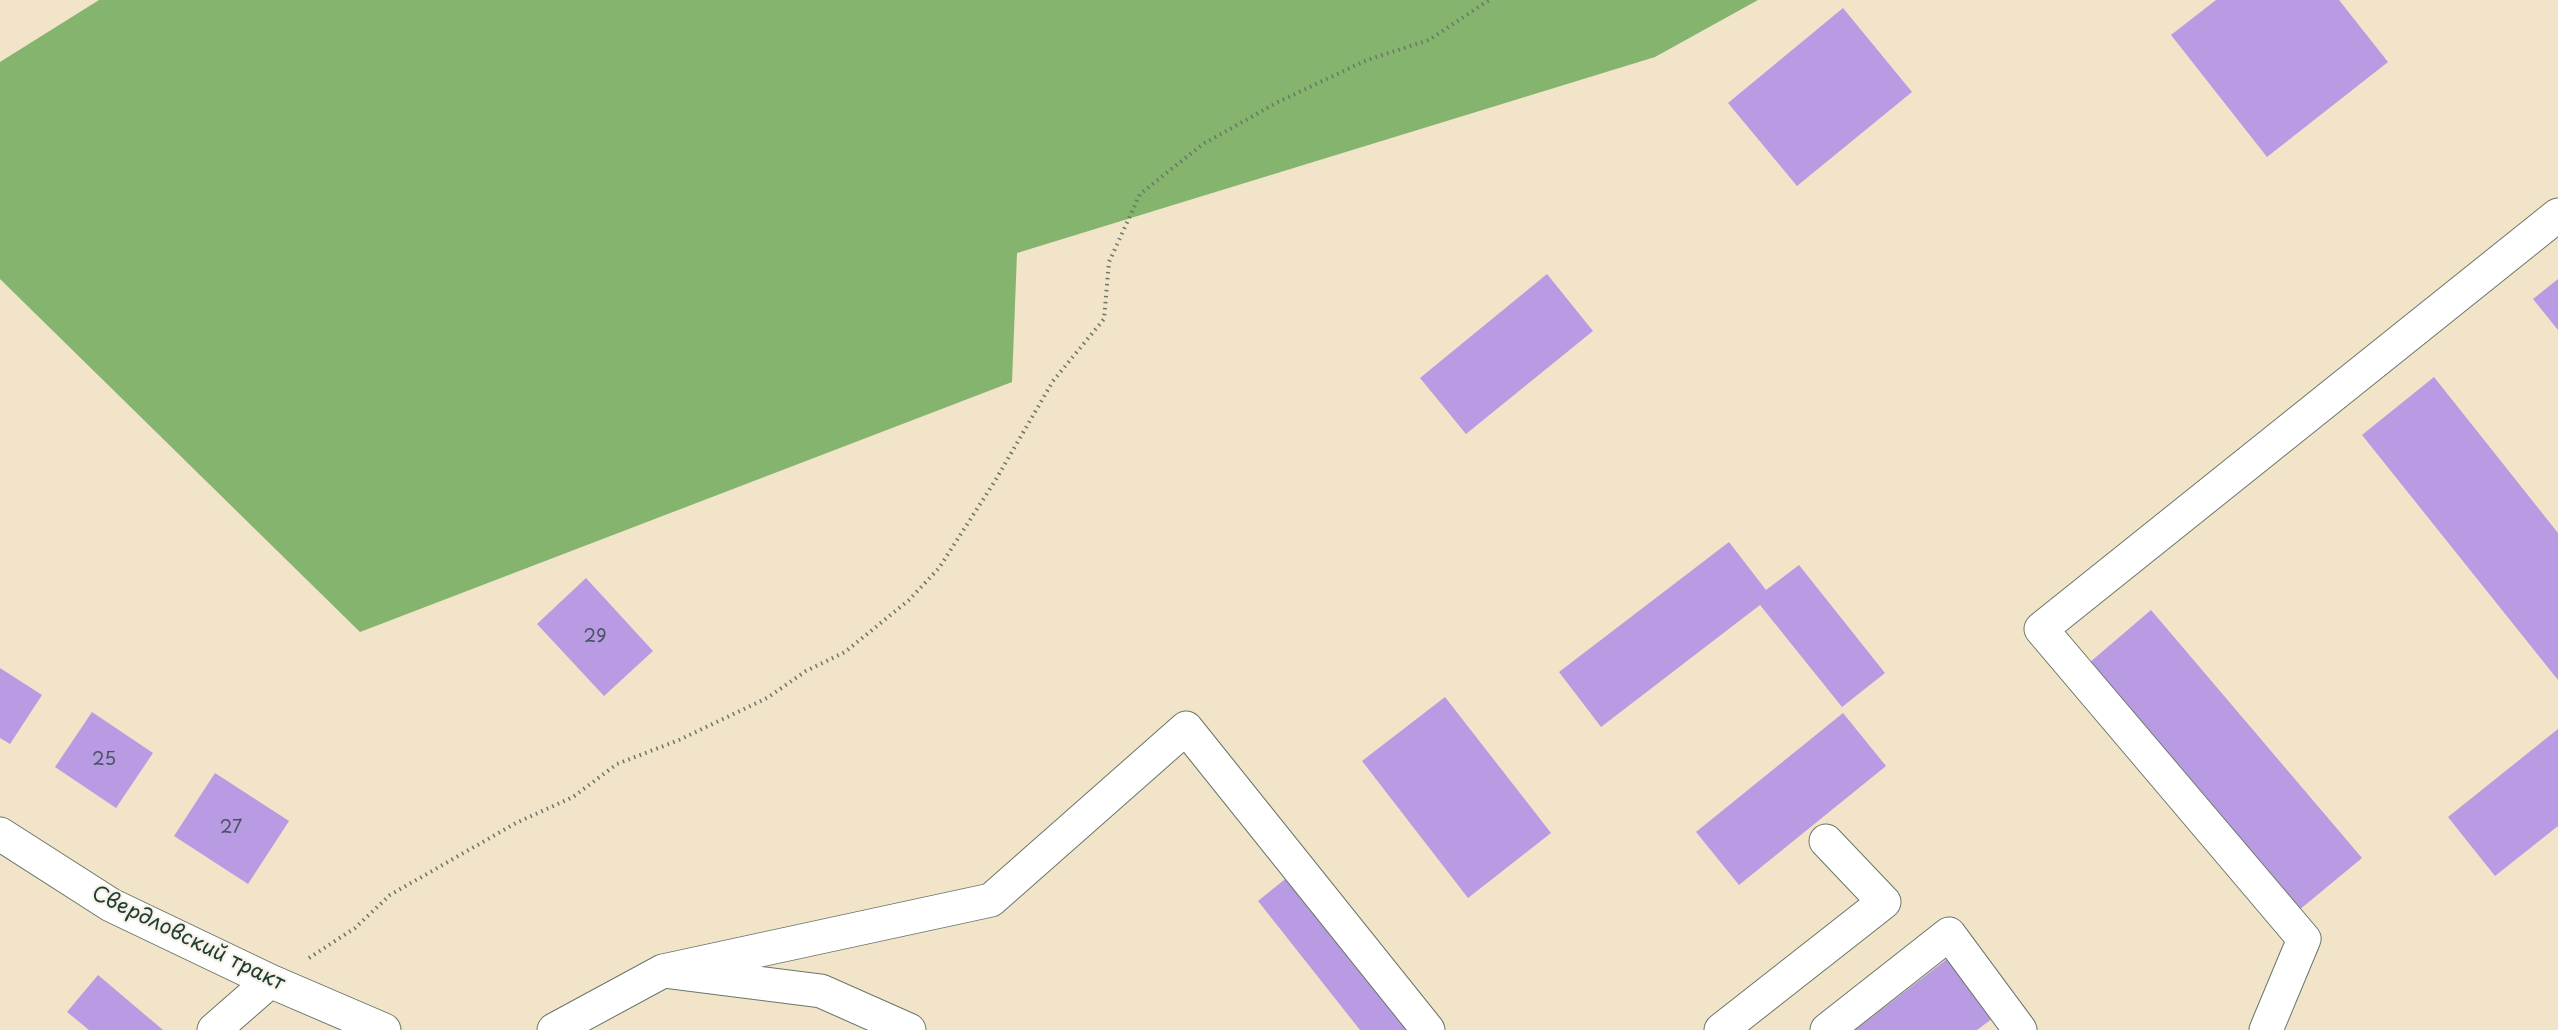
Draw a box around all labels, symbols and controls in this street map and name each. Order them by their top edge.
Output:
house number: 29 [584,626,606,648]
house number: 25 [92,749,116,771]
house number: 27 [220,817,242,839]
street label: Свердловский тракт [87,881,289,997]

